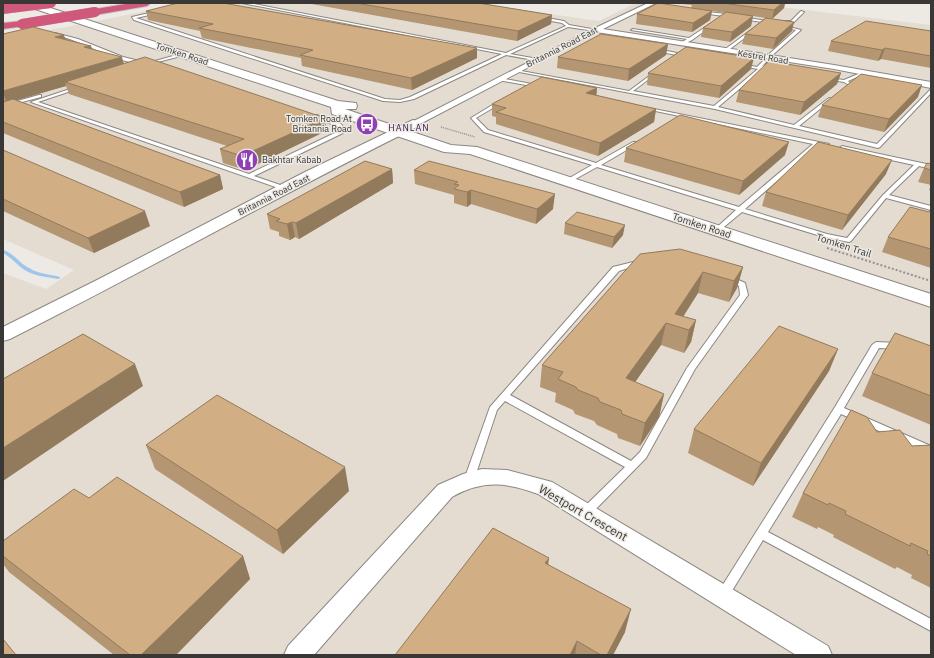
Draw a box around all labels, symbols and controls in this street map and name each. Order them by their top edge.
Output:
street label: Britannia Road East [524,24,600,69]
street label: Tomken Road [154,40,210,67]
street label: Kestrel Road [737,47,789,66]
bus stop icon: Tomken Road At Britannia Road [354,111,380,137]
place label: Tomken Road At Britannia Road [286,113,352,134]
district label: HANLAN [388,122,430,133]
restaurant icon: Bakhtar Kabab [234,147,260,173]
place label: Bakhtar Kabab [262,154,322,165]
street label: Britannia Road East [236,172,312,217]
street label: Tomken Road [671,210,733,241]
street label: Tomken Trail [814,230,873,261]
street label: Westport Crescent [536,481,630,544]

